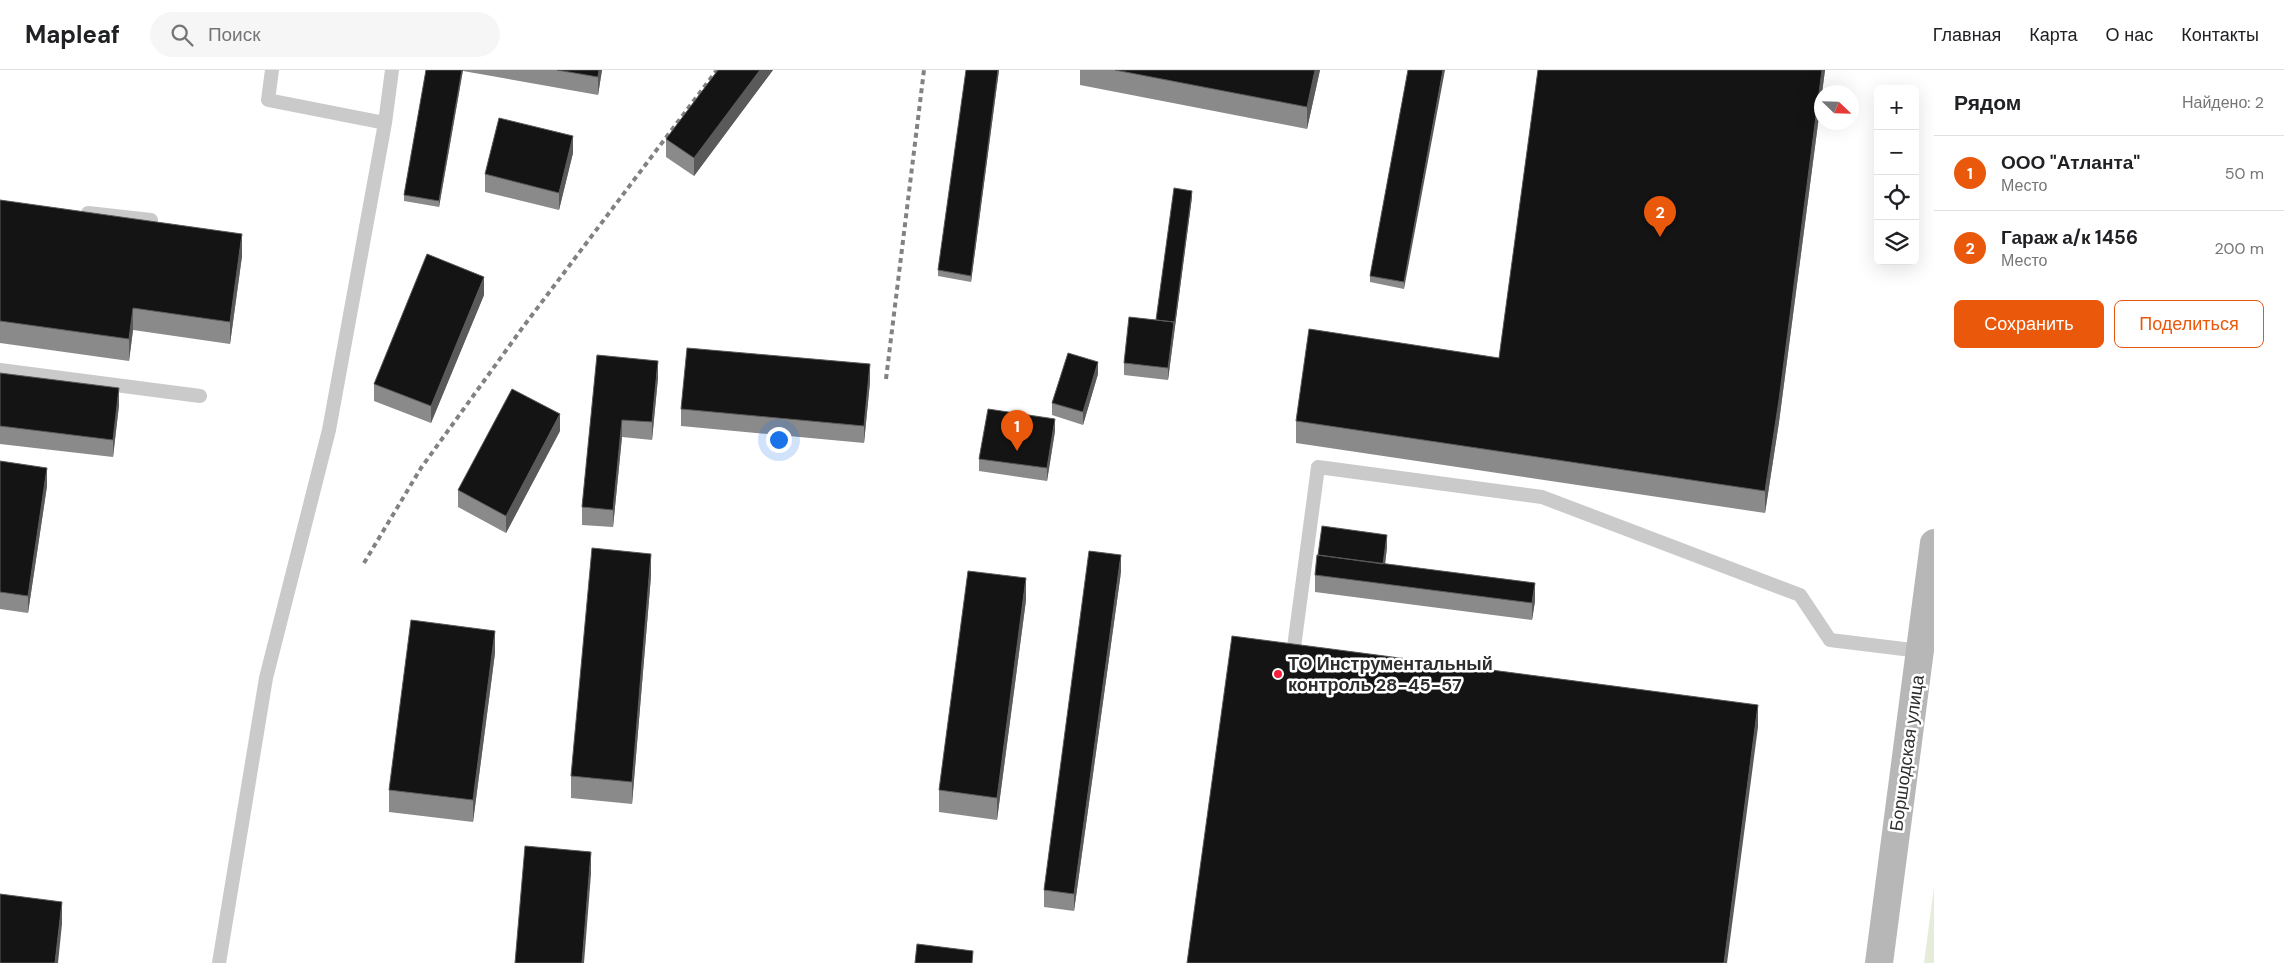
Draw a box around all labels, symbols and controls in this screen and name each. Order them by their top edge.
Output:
search box [150,12,500,57]
text: Mapleaf [25,19,120,50]
icon: search [168,21,196,49]
text: Поиск [208,22,261,47]
text: Главная [1933,23,2001,47]
text: Карта [2029,23,2078,47]
text: О нас [2106,23,2153,47]
text: Контакты [2181,23,2259,47]
north arrow [1814,85,1859,130]
map controls [1874,85,1919,265]
button: + [1874,85,1919,130]
text: Рядом [1954,89,2021,117]
text: Найдено: 2 [2182,92,2264,113]
button: − [1874,130,1919,175]
text: ООО "Атланта" [2001,150,2140,175]
text: 1 [1967,163,1973,184]
text: 50 m [2225,163,2264,184]
button: locate [1874,175,1919,220]
text: Место [2001,175,2047,196]
pin: 2 [1644,196,1676,237]
button: layers [1874,220,1919,265]
text: Гараж а/к 1456 [2001,225,2138,250]
text: 2 [1965,238,1975,259]
text: 200 m [2215,238,2264,259]
text: Место [2001,250,2047,271]
button: Сохранить [1954,300,2104,348]
button: Поделиться [2114,300,2264,348]
pin: 1 [1001,410,1033,451]
your location [766,427,792,453]
place label: ТО Инструментальный контроль 28-45-57 [1288,652,1493,697]
marker: ТО Инструментальный контроль 28-45-57 [1272,668,1284,680]
street label: Боршодская улица [1884,672,1930,833]

